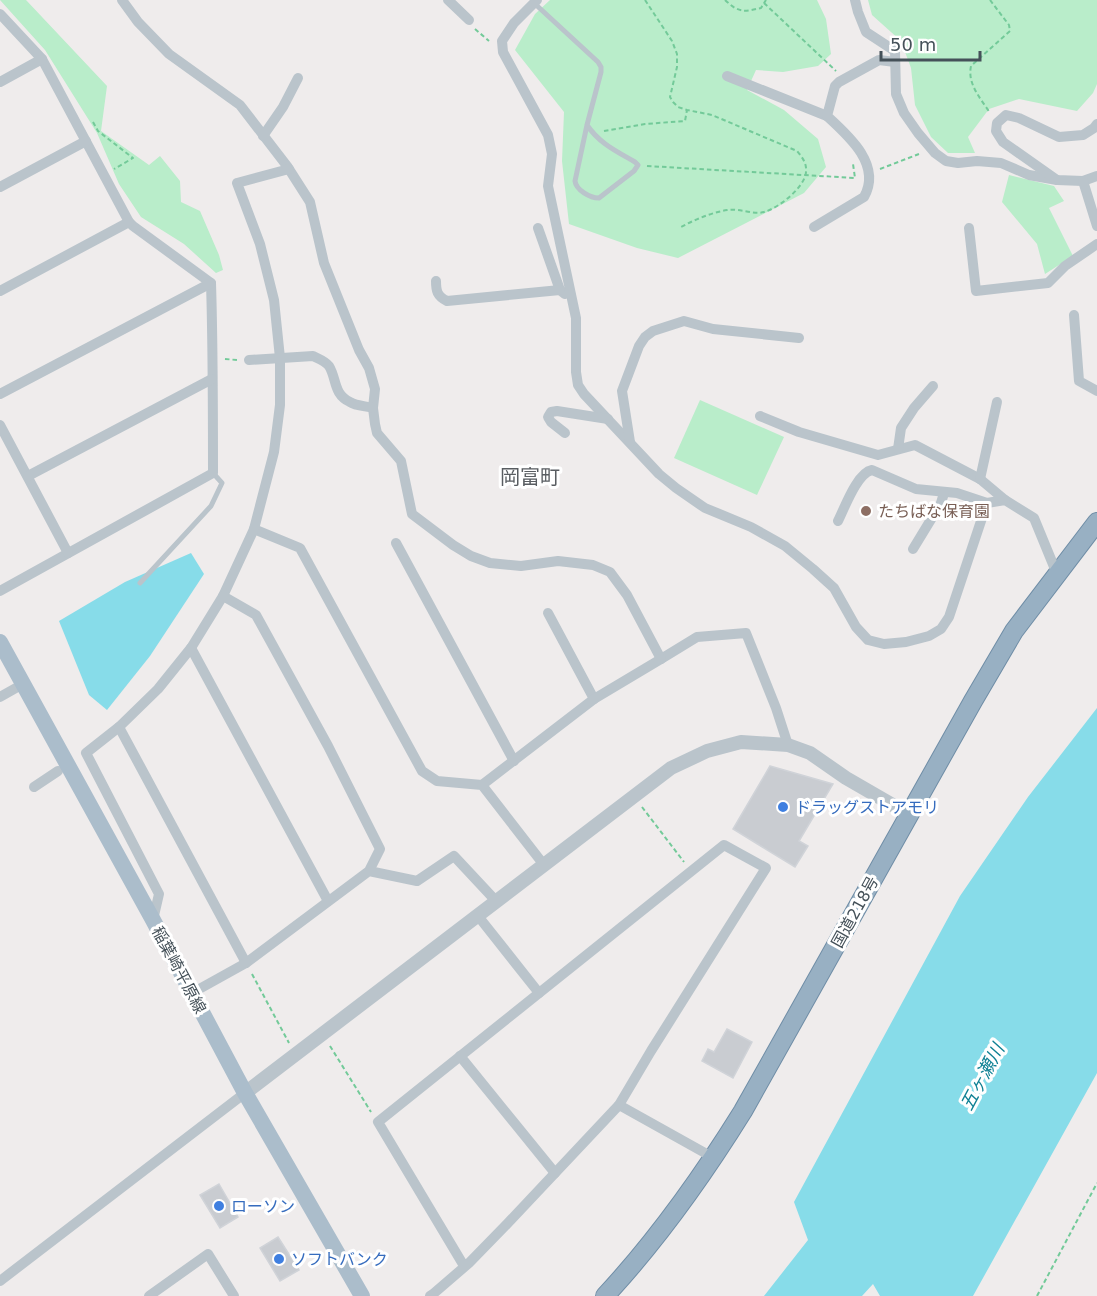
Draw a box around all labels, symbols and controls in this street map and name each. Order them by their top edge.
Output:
scale bar [881,24,980,62]
text: 50 m [890,34,936,55]
district label: 岡富町 [500,465,560,489]
place label: たちばな保育園 [878,502,990,521]
marker: たちばな保育園 [859,504,873,518]
place label: ドラッグストアモリ [795,798,939,817]
marker: ドラッグストアモリ [776,800,790,814]
street label: 国道218号 [828,873,882,951]
street label: 稲葉崎平原線 [148,923,210,1017]
water label: 五ヶ瀬川 [956,1039,1009,1114]
place label: ローソン [231,1197,295,1216]
marker: ローソン [212,1199,226,1213]
place label: ソフトバンク [291,1250,388,1269]
marker: ソフトバンク [272,1252,286,1266]

